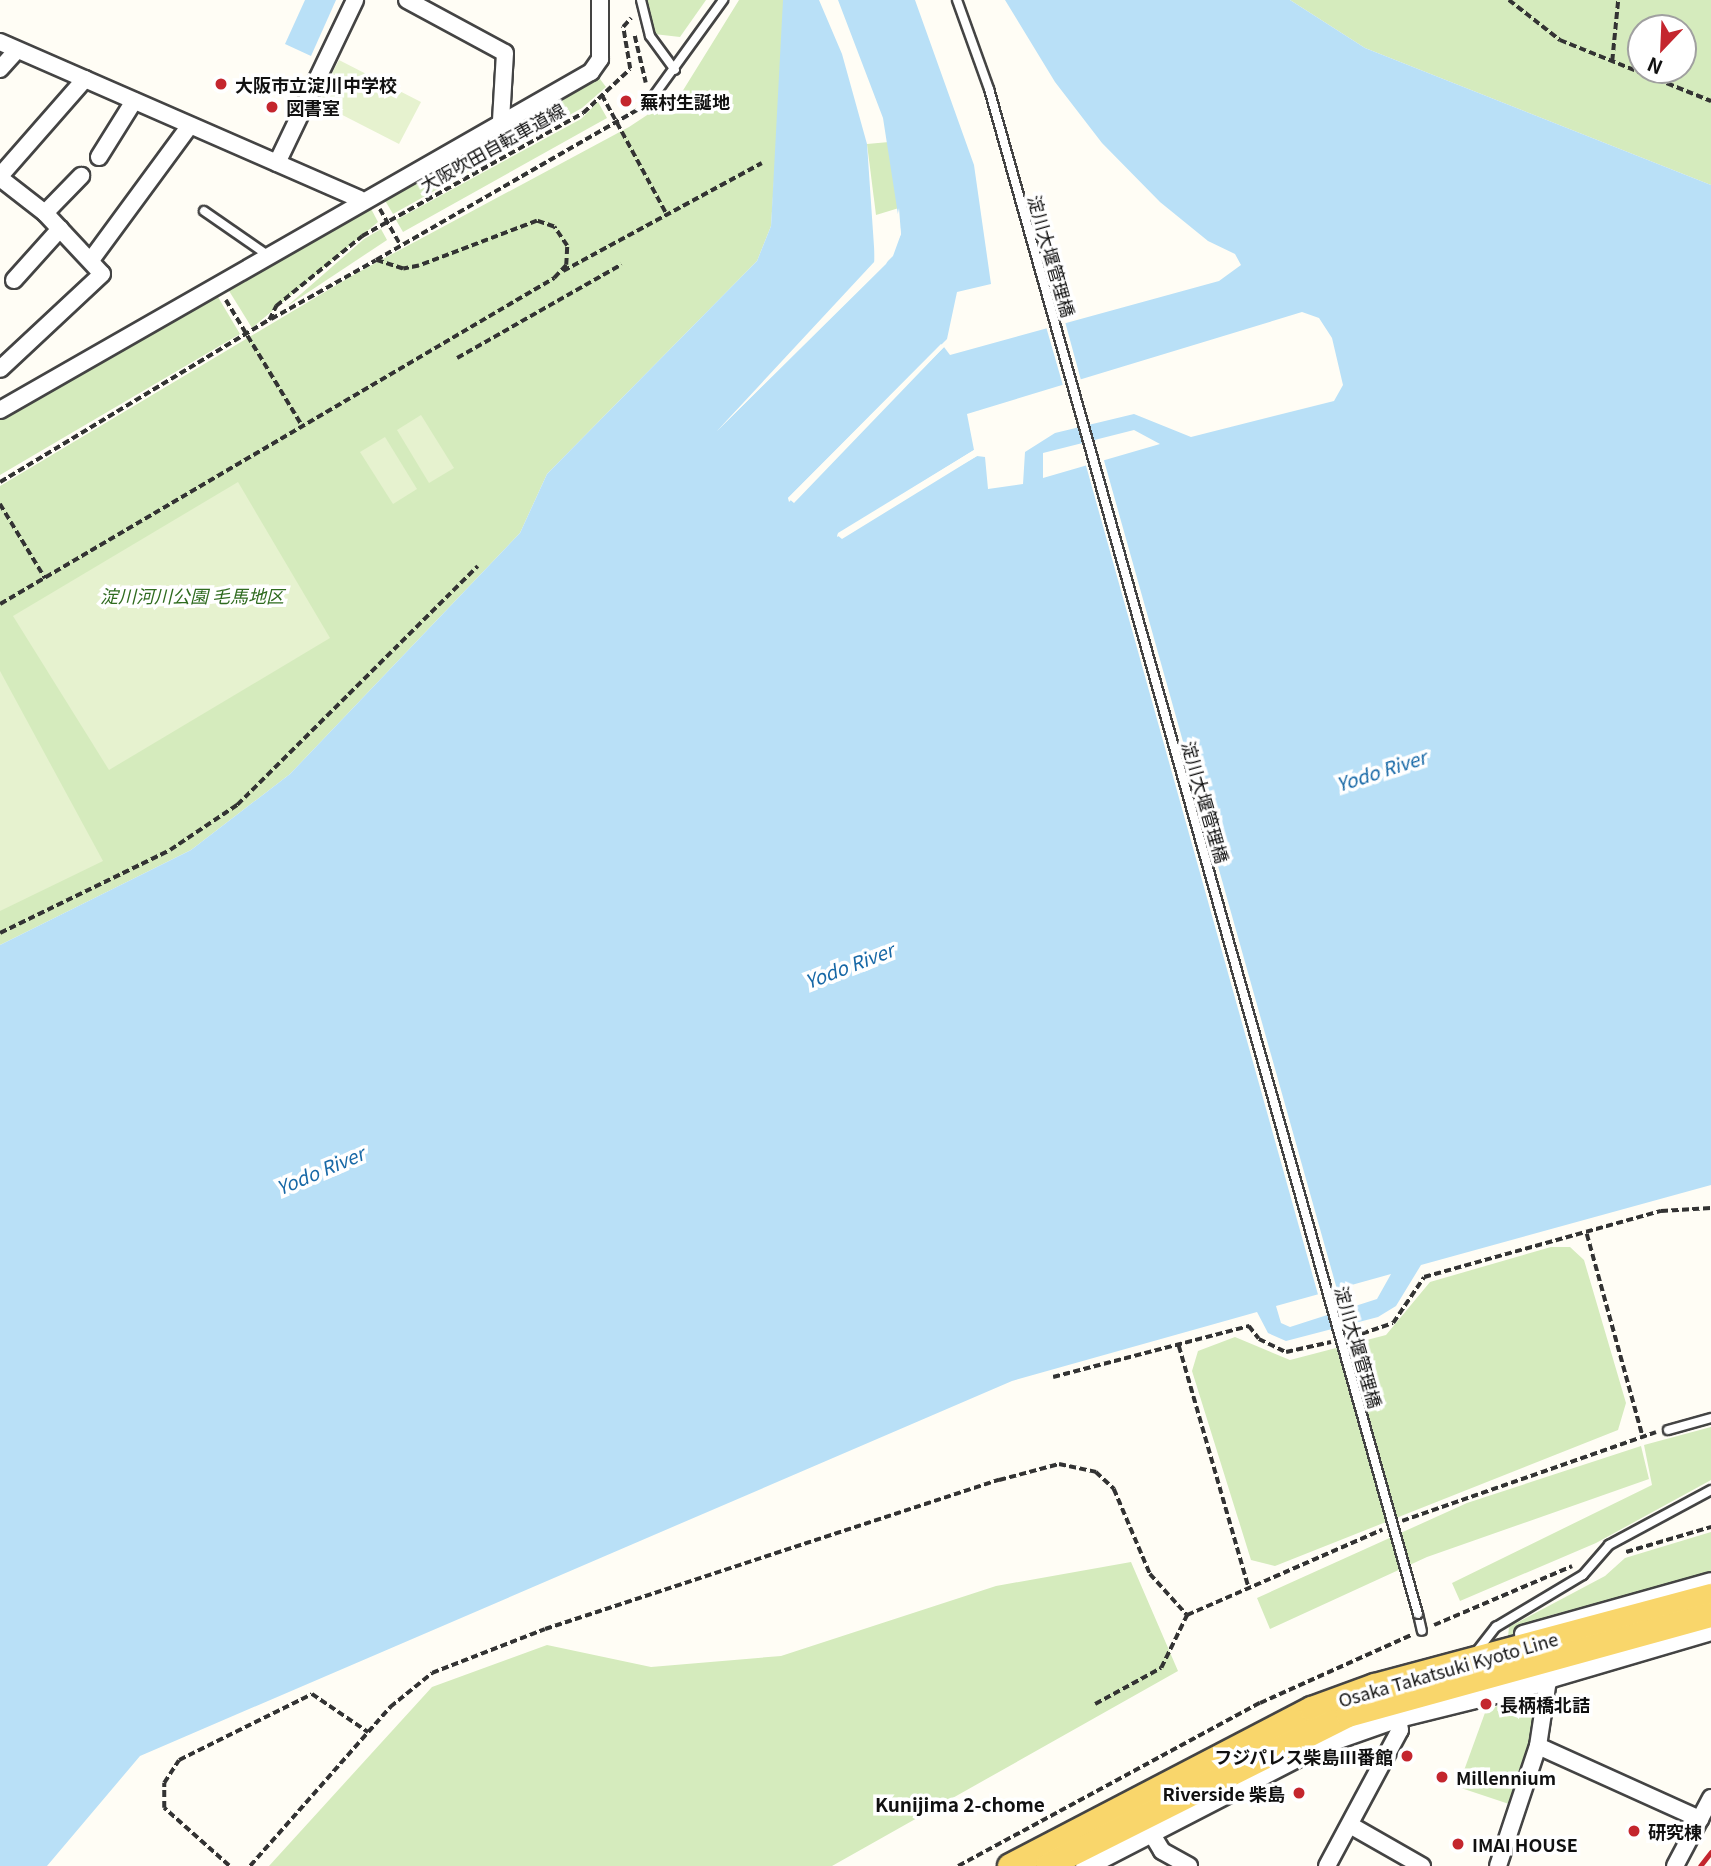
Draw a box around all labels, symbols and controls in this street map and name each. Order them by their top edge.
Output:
north arrow [1627,14,1697,84]
text: N [1643,52,1666,82]
place label: 大阪市立淀川中学校 [235,73,397,95]
marker: 大阪市立淀川中学校 [213,76,229,92]
place label: 蕪村生誕地 [640,90,730,112]
marker: 蕪村生誕地 [618,93,634,109]
place label: 図書室 [286,96,340,118]
street label: 大阪吹田自転車道線 [416,98,568,196]
marker: 図書室 [264,99,280,115]
street label: 淀川大堰管理橋 [1024,192,1080,320]
park label: 淀川河川公園 毛馬地区 [100,584,284,606]
street label: 淀川大堰管理橋 [1178,738,1234,866]
water label: Yodo River [1333,745,1429,795]
water label: Yodo River [801,938,897,992]
water label: Yodo River [273,1141,367,1199]
street label: 淀川大堰管理橋 [1331,1283,1387,1411]
street label: Osaka Takatsuki Kyoto Line [1336,1627,1560,1711]
place label: 長柄橋北詰 [1500,1693,1590,1715]
marker: 長柄橋北詰 [1478,1696,1494,1712]
place label: フジパレス柴島III番館 [1213,1745,1393,1767]
marker: フジパレス柴島III番館 [1399,1748,1415,1764]
place label: Millennium [1456,1766,1556,1788]
marker: Millennium [1434,1769,1450,1785]
place label: Riverside 柴島 [1163,1782,1285,1804]
marker: Riverside 柴島 [1291,1785,1307,1801]
district label: Kunijima 2-chome [875,1793,1045,1815]
place label: 研究棟 [1648,1820,1702,1842]
marker: 研究棟 [1626,1823,1642,1839]
place label: IMAI HOUSE [1472,1833,1578,1855]
marker: IMAI HOUSE [1450,1836,1466,1852]

